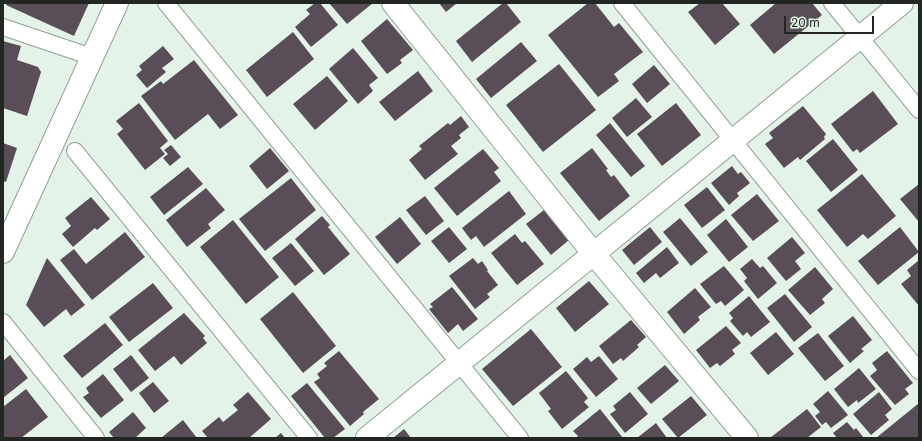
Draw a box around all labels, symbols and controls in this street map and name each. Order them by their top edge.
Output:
scale bar [786,8,876,34]
text: 20 m [791,15,820,30]

